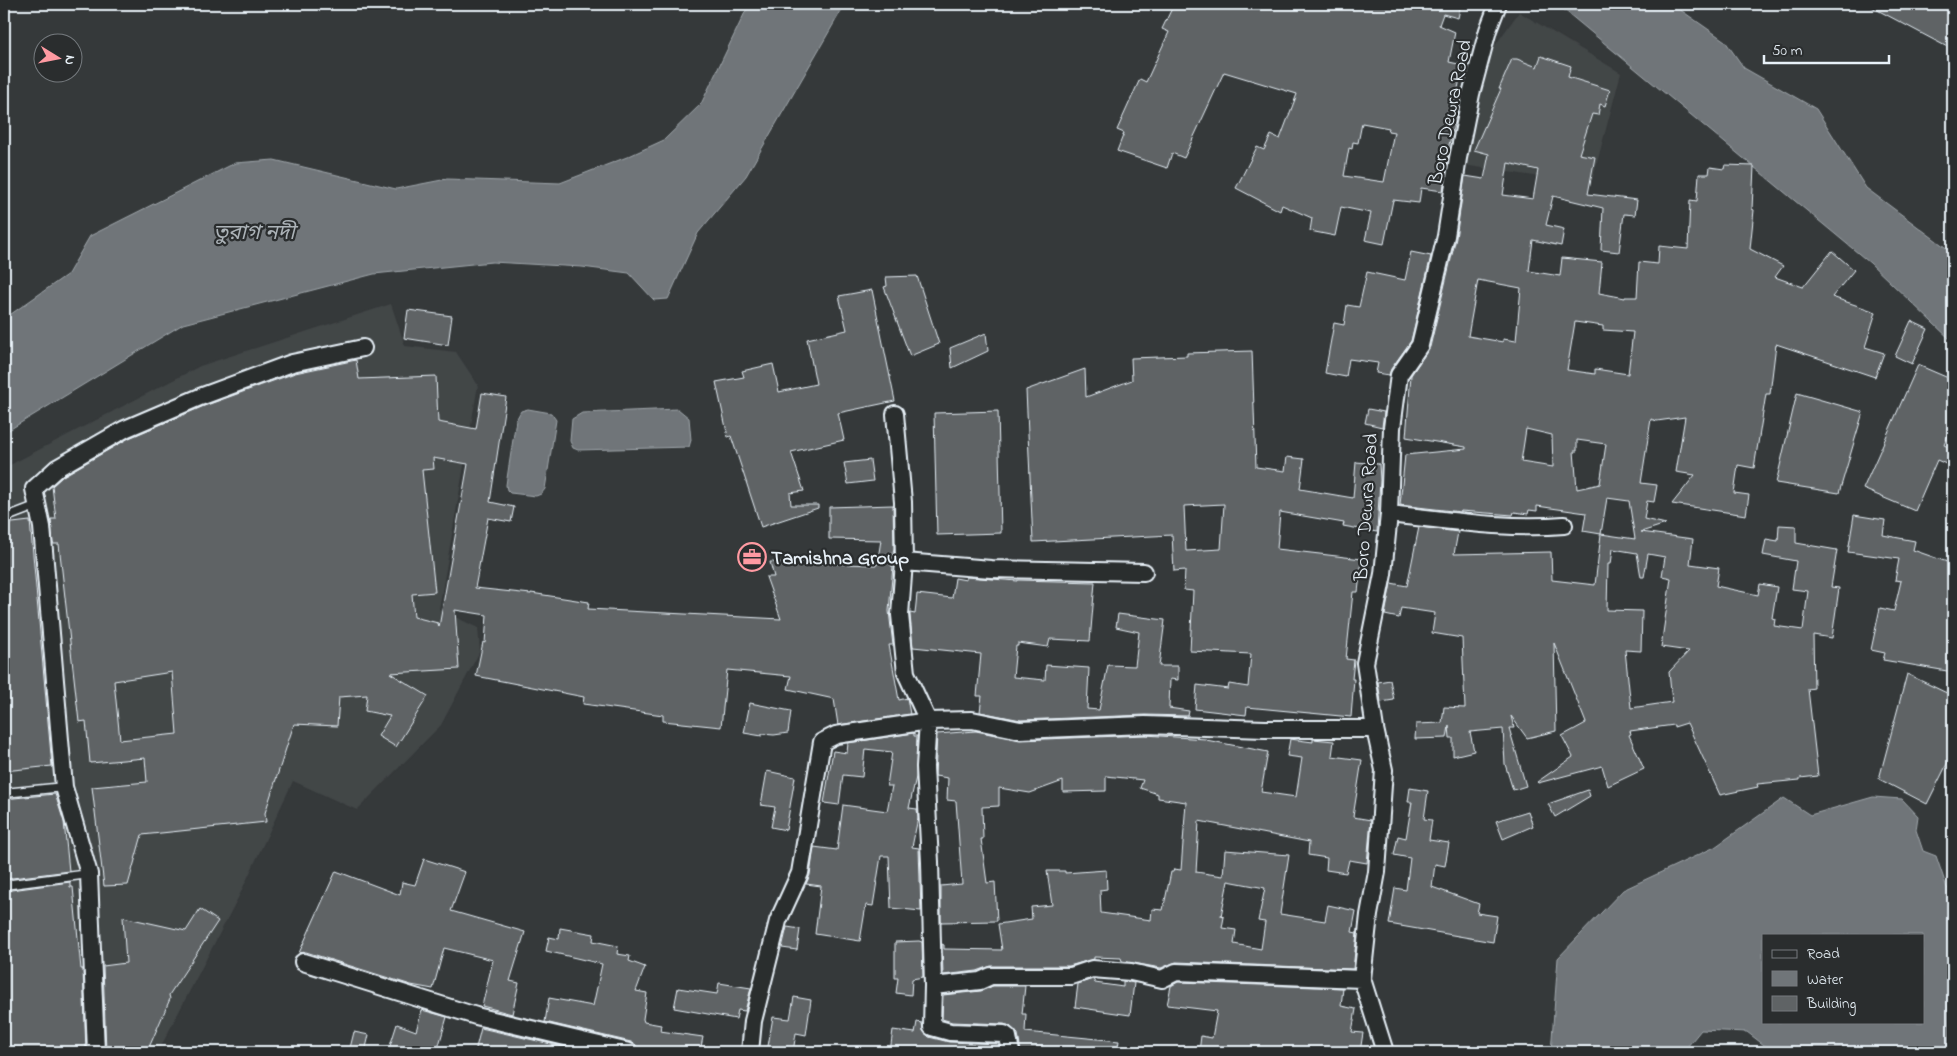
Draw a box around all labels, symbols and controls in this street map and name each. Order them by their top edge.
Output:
north arrow [32,32,82,82]
scale bar [1764,32,1890,64]
street label: Boro Dewra Road [1422,37,1481,189]
text: 50 m [1772,40,1803,62]
text: N [58,54,80,66]
water label: তুরাগ নদী [213,219,299,249]
street label: Boro Dewra Road [1348,432,1387,583]
office icon: Tamishna Group [737,542,767,572]
place label: Tamishna Group [771,545,909,574]
legend [1762,934,1924,1024]
text: Road [1807,943,1840,965]
text: Water [1807,969,1843,991]
text: Building [1806,993,1856,1016]

